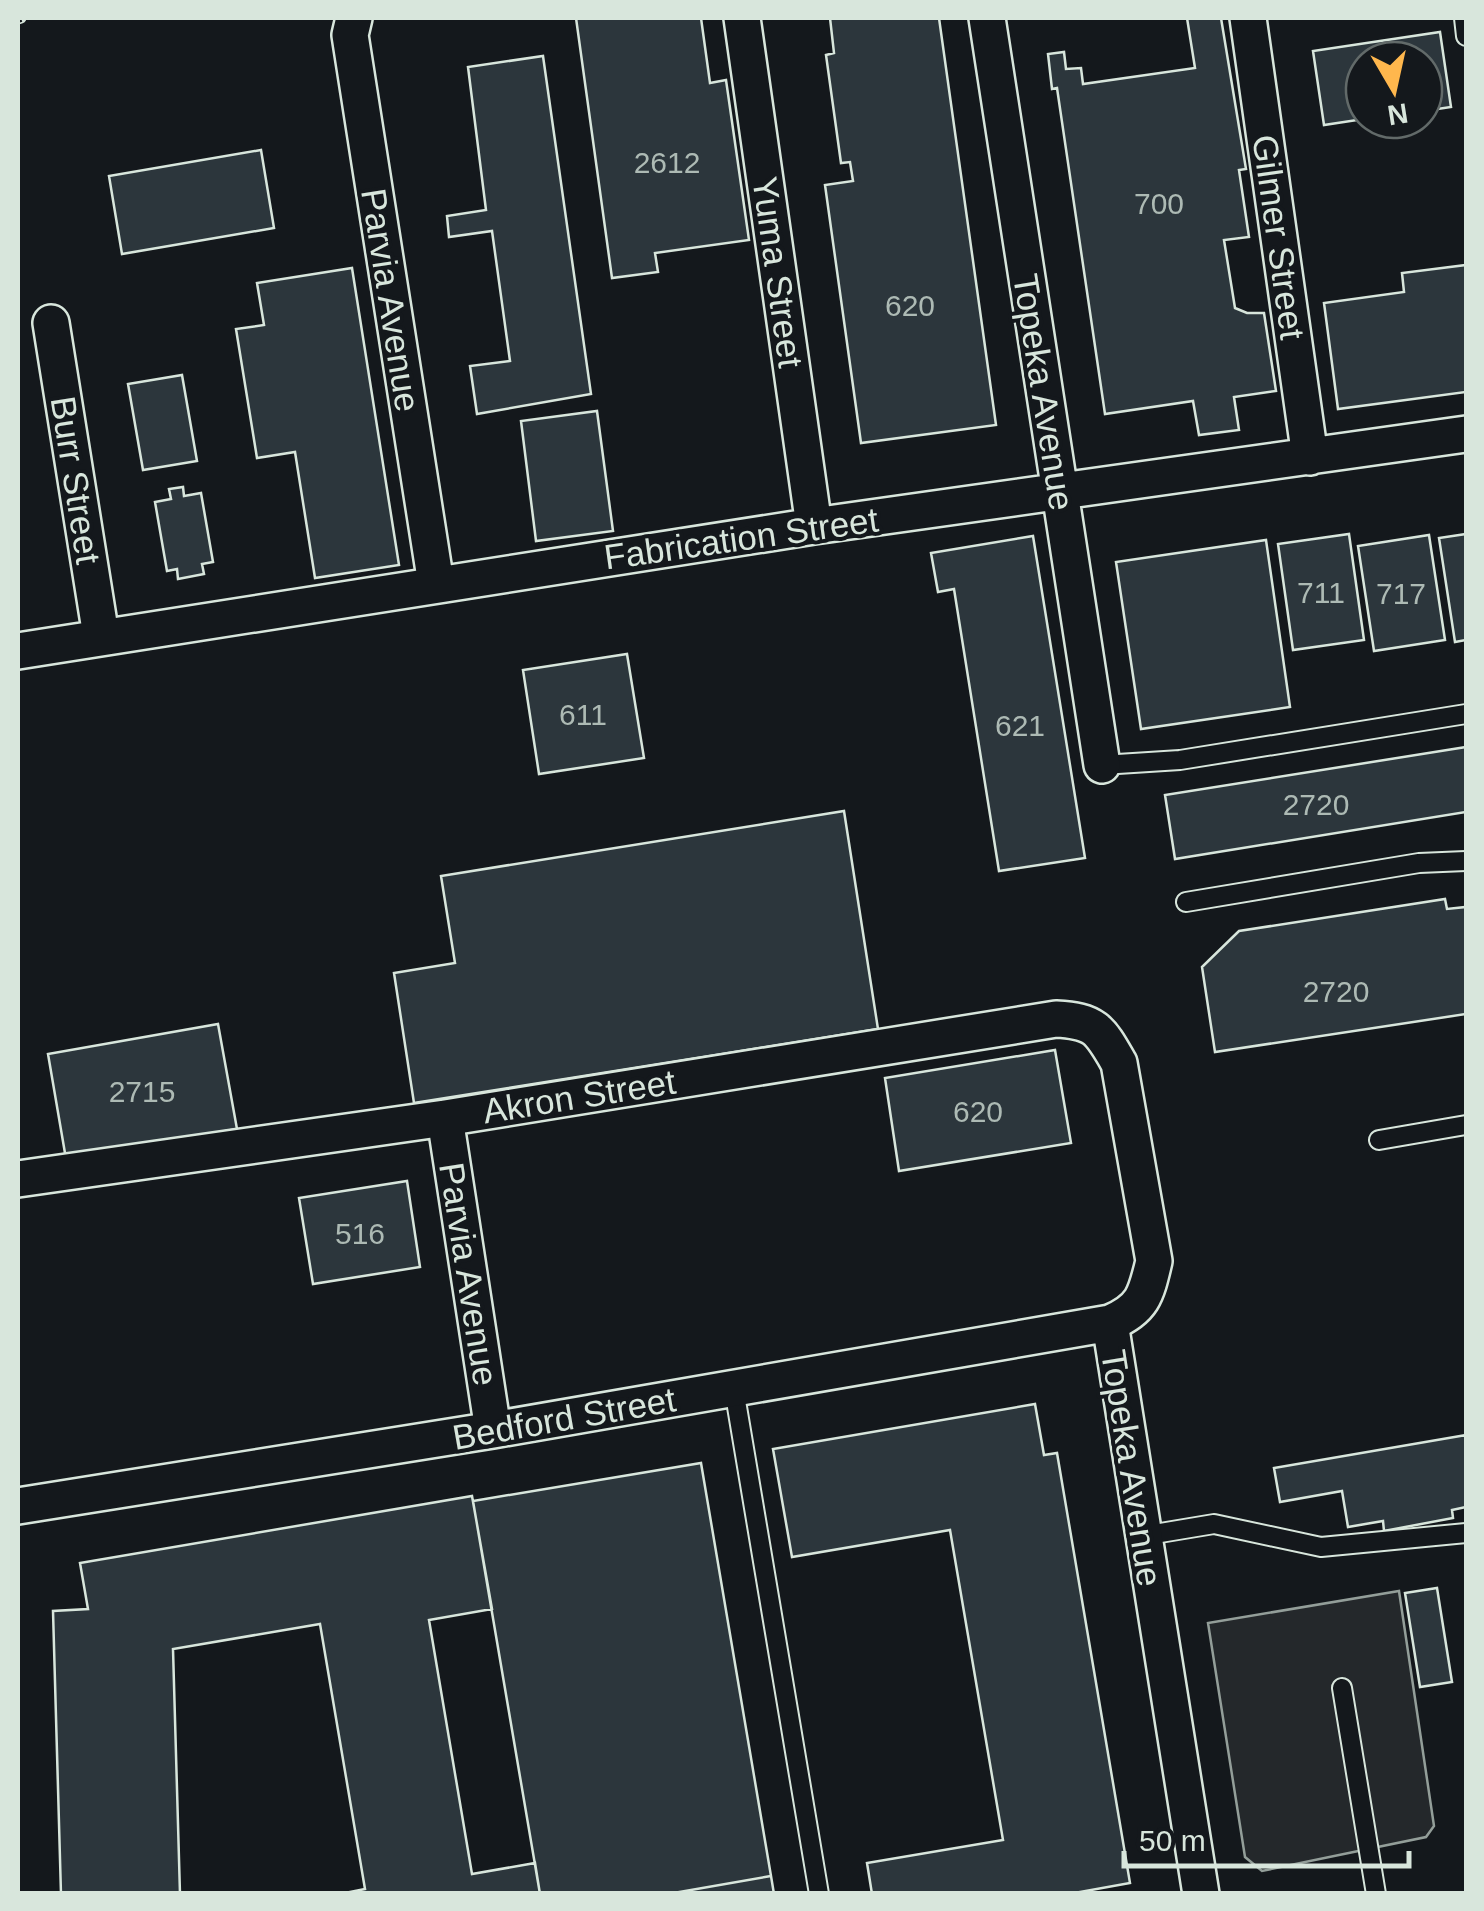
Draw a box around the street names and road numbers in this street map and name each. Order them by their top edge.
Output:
street label: Gilmer Street [1245,132,1313,342]
street label: Yuma Street [745,174,811,370]
street label: Parvia Avenue [354,186,428,414]
street label: Topeka Avenue [1006,271,1082,513]
street label: Burr Street [44,393,109,567]
street label: Fabrication Street [602,499,881,577]
street label: Akron Street [480,1061,678,1130]
street label: Parvia Avenue [432,1160,506,1388]
street label: Topeka Avenue [1094,1347,1170,1589]
street label: Bedford Street [449,1379,679,1457]

